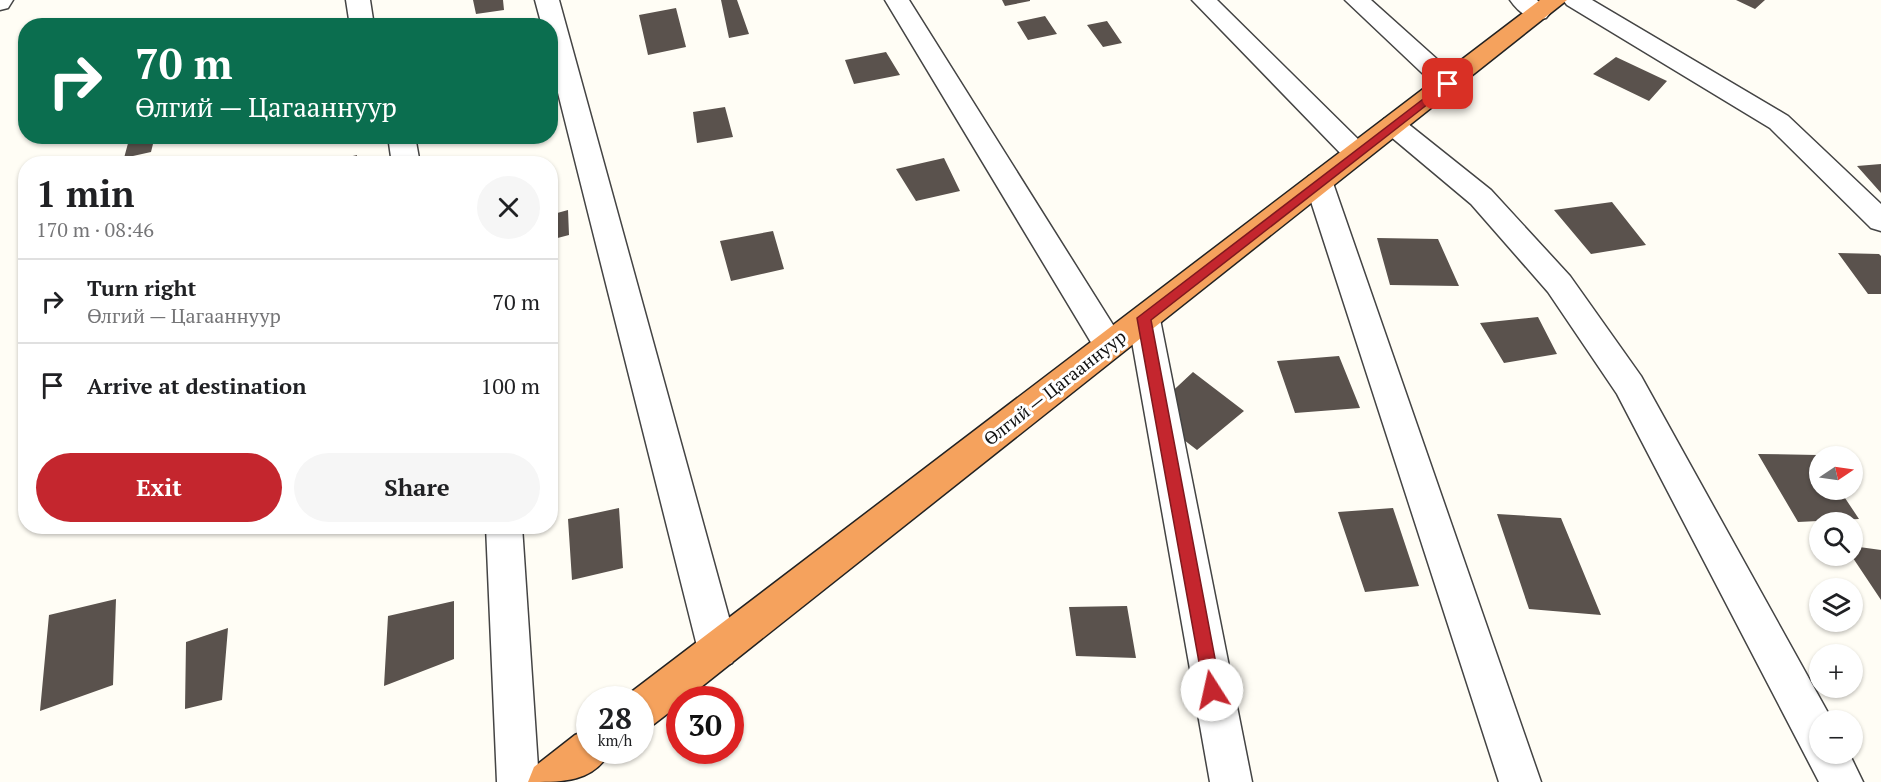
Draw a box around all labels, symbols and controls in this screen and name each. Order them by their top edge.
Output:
text: 70 m [135,35,233,91]
icon: right [36,42,114,120]
pin [1422,58,1473,109]
icon: arrive [1431,67,1464,100]
text: Өлгий — Цагааннуур [135,89,397,125]
text: 1 min [36,170,134,217]
button: close [477,176,540,239]
text: 170 m · 08:46 [36,216,154,243]
text: Turn right [87,273,196,302]
icon: right [36,285,69,318]
text: 70 m [492,287,540,316]
text: Өлгий — Цагааннуур [87,302,281,329]
street label: Өлгий — Цагааннуур [978,324,1131,450]
icon: arrive [36,369,69,402]
text: Arrive at destination [87,371,306,400]
text: 100 m [480,371,540,400]
north arrow [1809,446,1863,500]
map controls [1809,446,1863,764]
button: Exit [36,453,282,522]
button: Share [294,453,540,522]
button: search [1809,512,1863,566]
button: layers [1809,578,1863,632]
button: + [1809,644,1863,698]
position arrow [1180,658,1244,722]
speed limit sign: 30 [666,686,744,764]
text: 28 [598,698,632,738]
button: − [1809,710,1863,764]
text: km/h [598,730,632,750]

